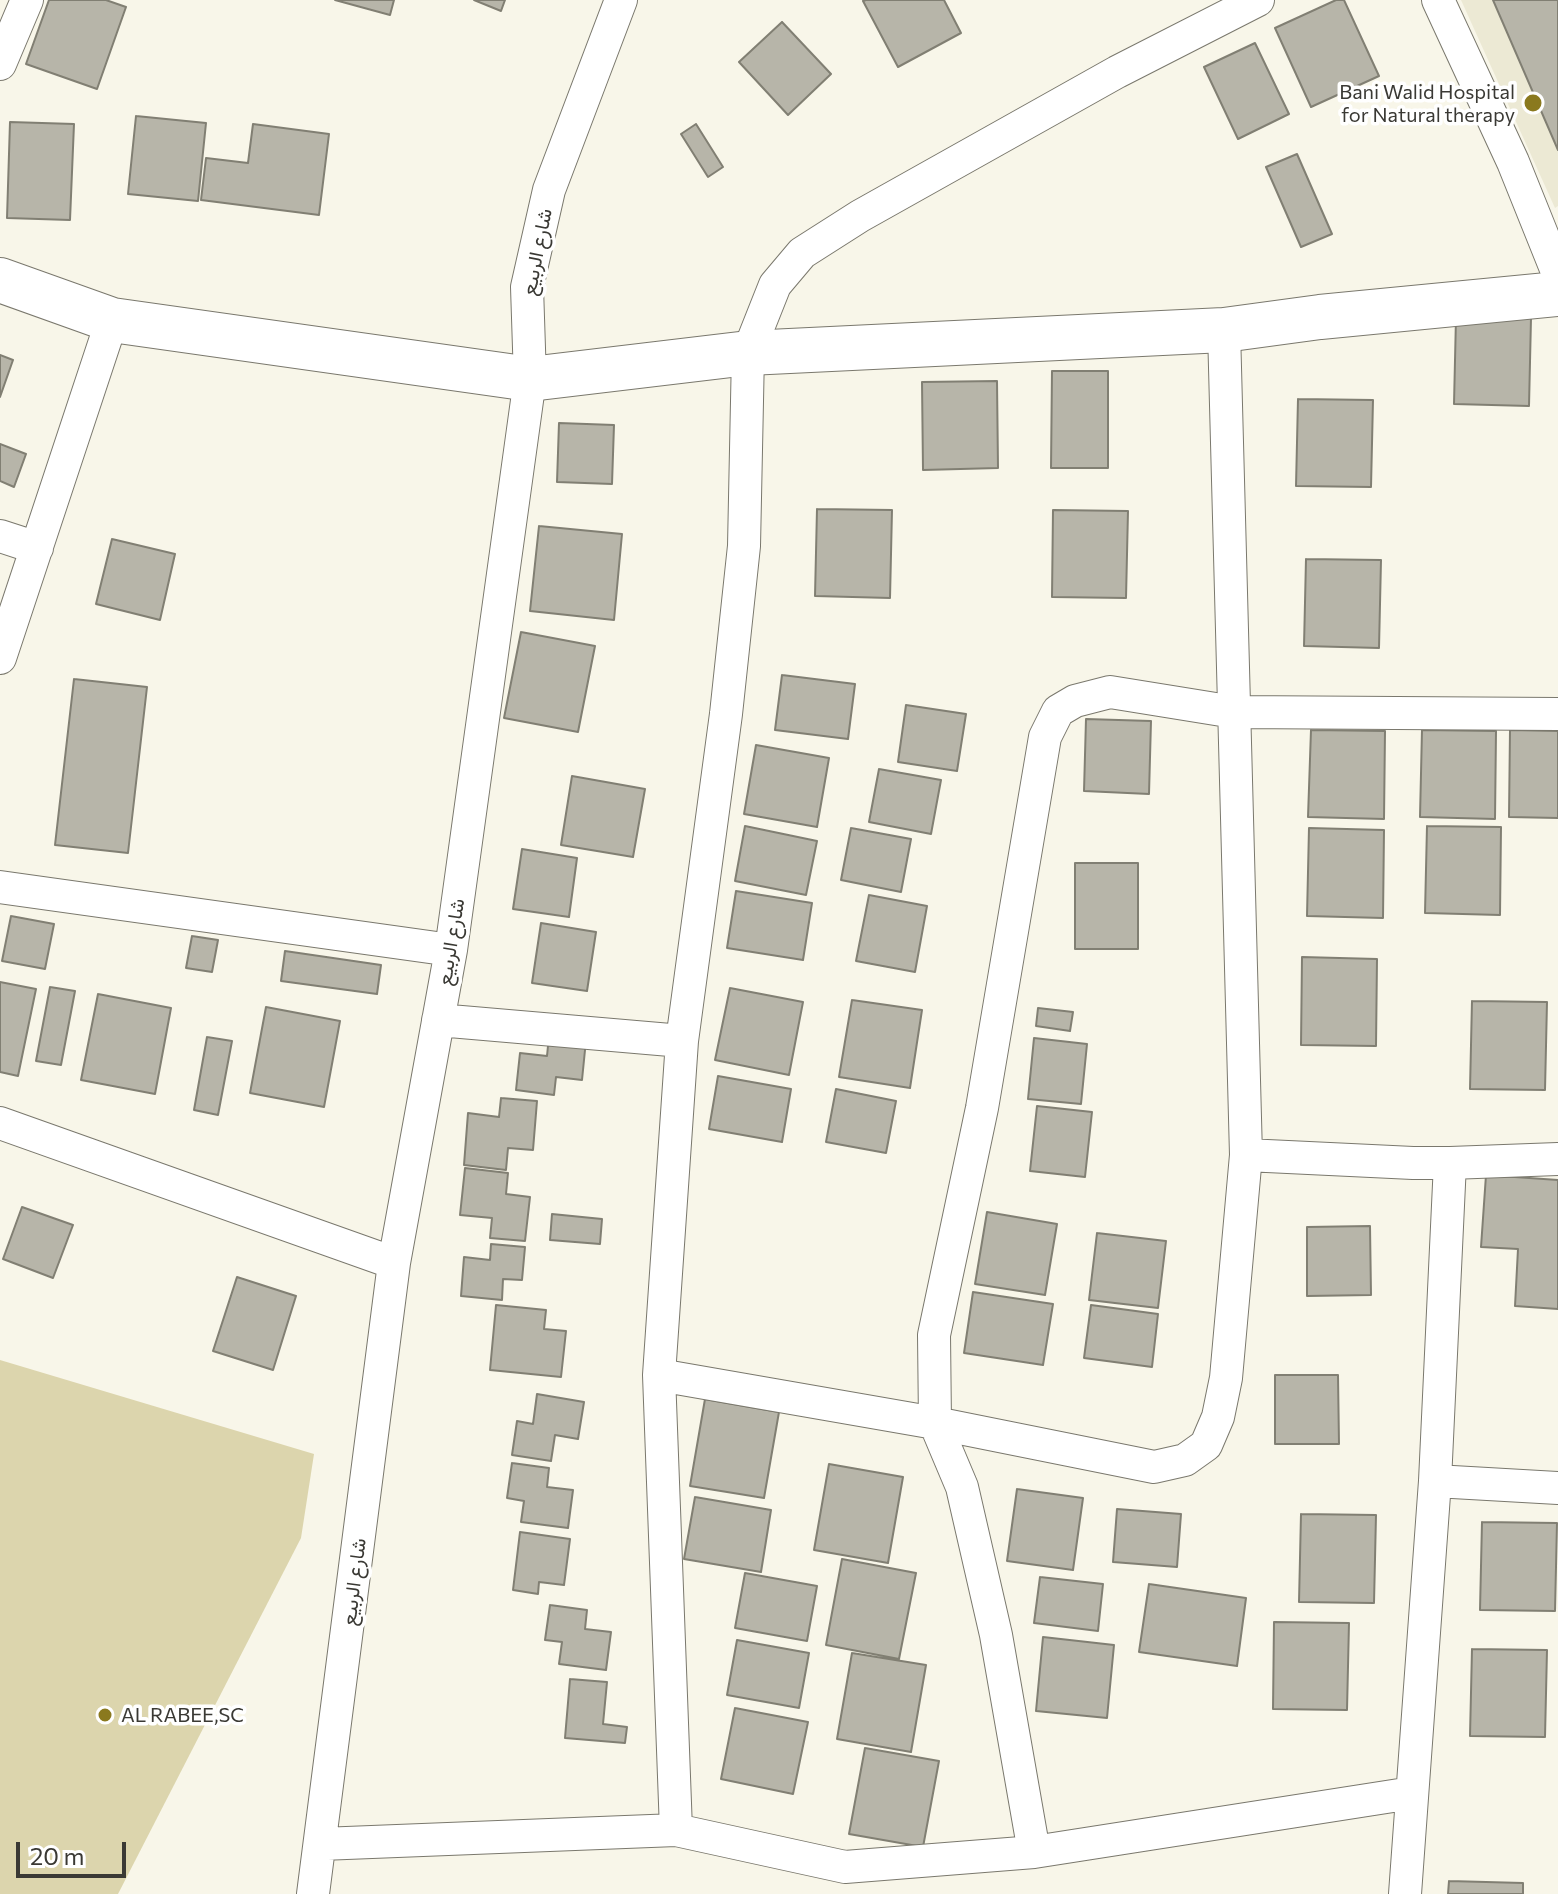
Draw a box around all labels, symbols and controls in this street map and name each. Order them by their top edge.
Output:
place label: Bani Walid Hospital for Natural therapy [1339,80,1515,127]
marker: Bani Walid Hospital for Natural therapy [1522,92,1544,114]
street label: شارع الربيع [517,207,557,297]
street label: شارع الربيع [432,897,470,987]
street label: شارع الربيع [337,1537,371,1627]
place label: AL RABEE,SC [121,1703,244,1727]
marker: AL RABEE,SC [96,1706,114,1724]
scale bar [20,1826,130,1876]
text: 20 m [30,1841,84,1870]

